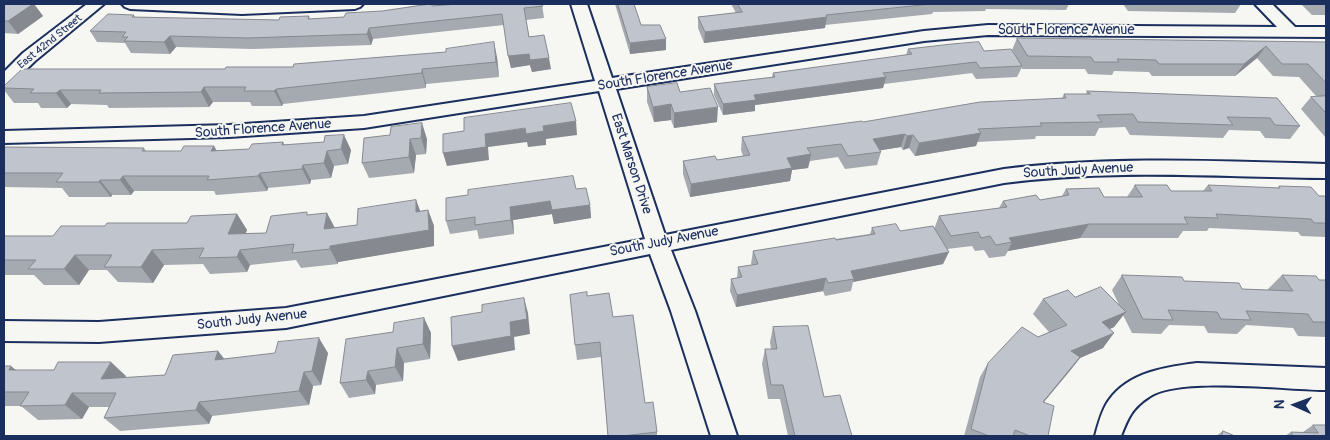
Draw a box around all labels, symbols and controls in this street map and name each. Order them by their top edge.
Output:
street label: East 42nd Street [15,12,85,72]
street label: South Florence Avenue [998,22,1134,38]
street label: South Florence Avenue [596,57,734,95]
street label: East Marson Drive [607,112,655,216]
street label: South Florence Avenue [194,116,332,142]
street label: South Judy Avenue [1022,160,1134,182]
street label: South Judy Avenue [608,223,720,261]
street label: South Judy Avenue [196,306,308,334]
north arrow [1270,380,1320,430]
text: N [1271,399,1288,409]

